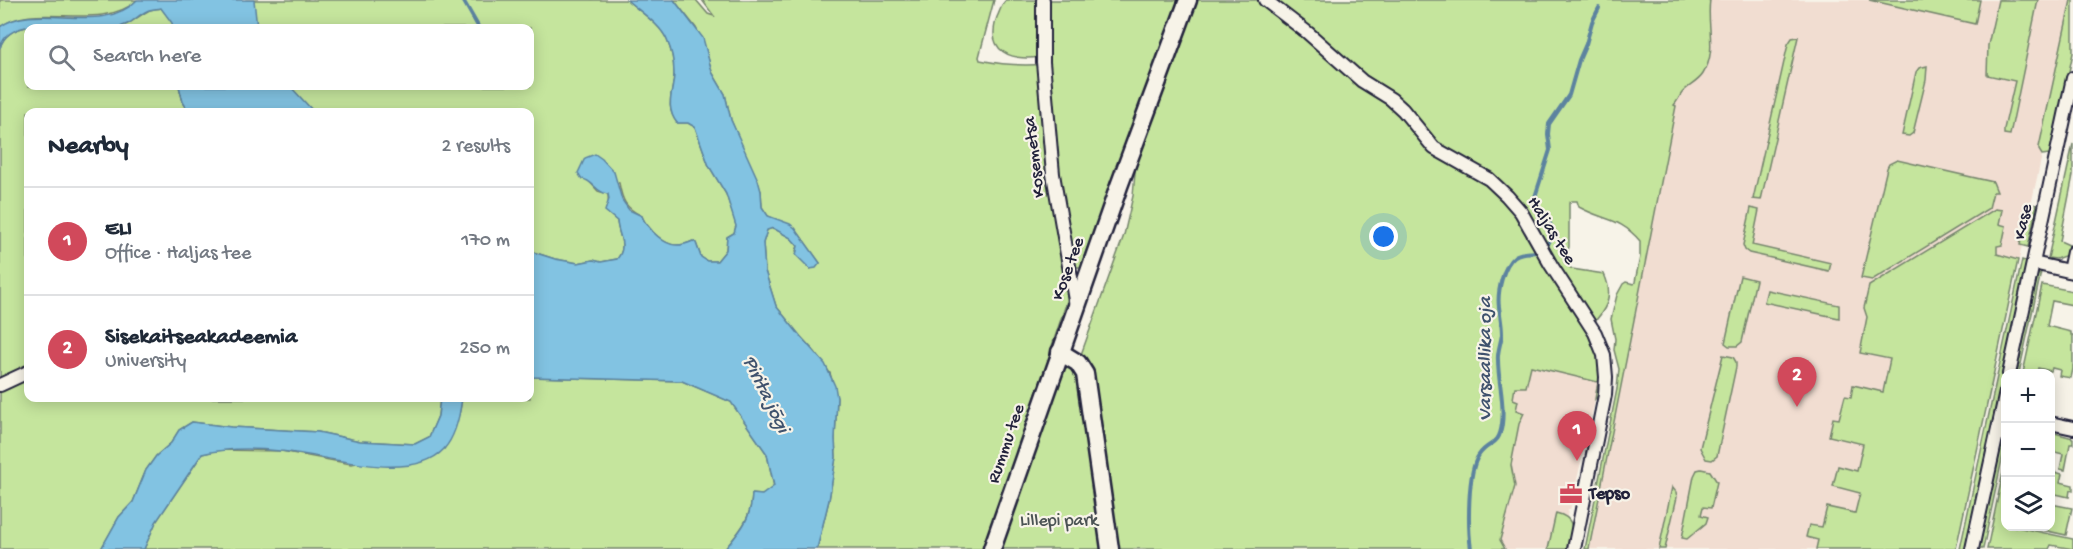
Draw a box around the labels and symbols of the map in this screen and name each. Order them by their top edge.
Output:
street label: Kosemetsa [1020,114,1050,199]
street label: Haljas tee [1522,193,1580,270]
street label: Kase [2010,202,2038,242]
your location [1369,222,1398,251]
street label: Kose tee [1048,234,1090,303]
water label: Varsaallika oja [1475,295,1498,421]
water label: Pirita jõgi [737,353,795,440]
pin: 2 [1778,358,1816,407]
street label: Rummu tee [984,401,1031,486]
pin: 1 [1558,412,1596,461]
office icon: Tepso [1558,481,1584,507]
place label: Tepso [1587,484,1631,505]
park label: Lillepi park [1020,511,1100,532]

